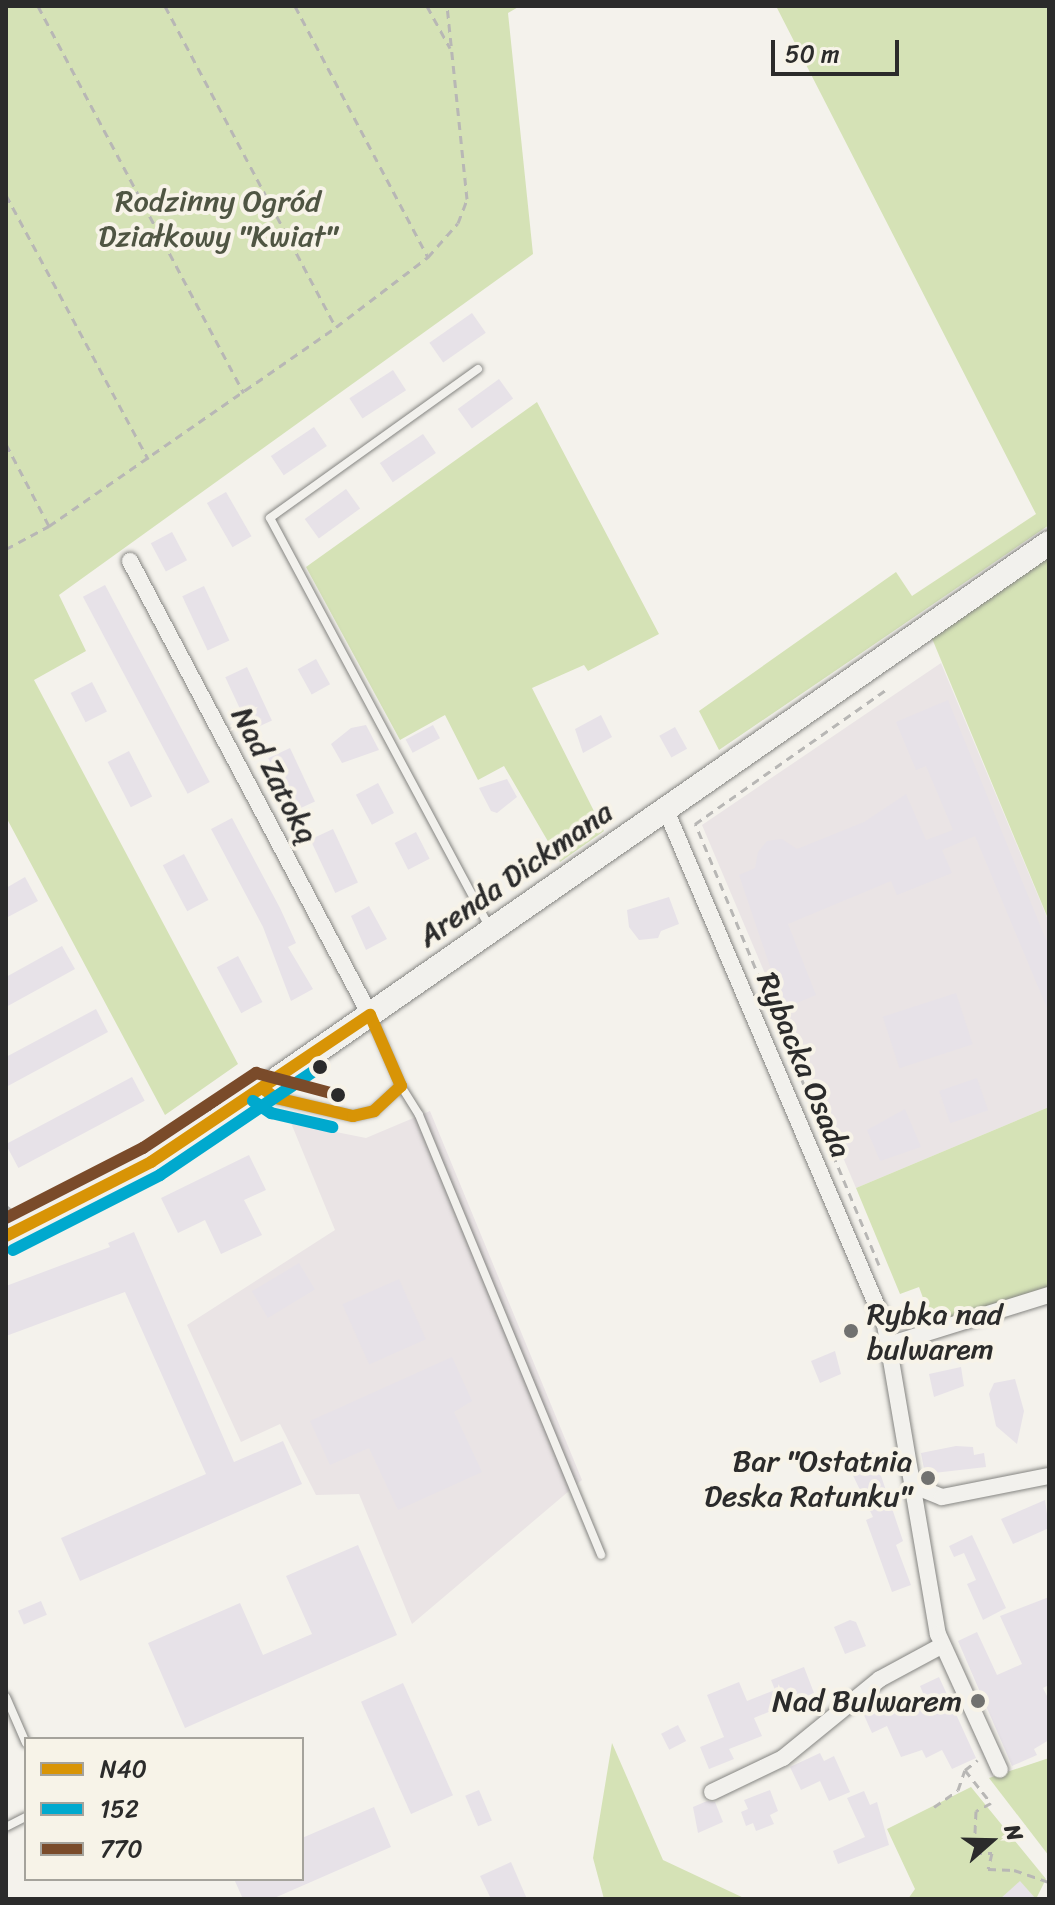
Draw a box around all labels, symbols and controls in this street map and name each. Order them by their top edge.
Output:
scale bar [775,24,903,74]
text: 50 m [785,33,840,75]
park label: Rodzinny Ogród Działkowy "Kwiat" [98,183,338,254]
street label: Nad Zatoką [224,700,326,850]
street label: Arenda Dickmana [411,794,619,954]
street label: Rybacka Osada [749,967,859,1163]
unlabelled marker [312,1059,328,1075]
unlabelled marker [330,1087,346,1103]
place label: Rybka nad bulwarem [867,1296,1003,1366]
marker: Rybka nad bulwarem [842,1322,860,1340]
place label: Bar "Ostatnia Deska Ratunku" [703,1443,912,1514]
marker: Bar "Ostatnia Deska Ratunku" [919,1469,937,1487]
place label: Nad Bulwarem [773,1683,962,1719]
marker: Nad Bulwarem [969,1692,987,1710]
legend [24,1737,304,1881]
text: N40 [100,1748,147,1790]
text: 152 [100,1788,139,1830]
north arrow [951,1801,1031,1881]
text: N [993,1819,1035,1846]
text: 770 [100,1828,143,1870]

